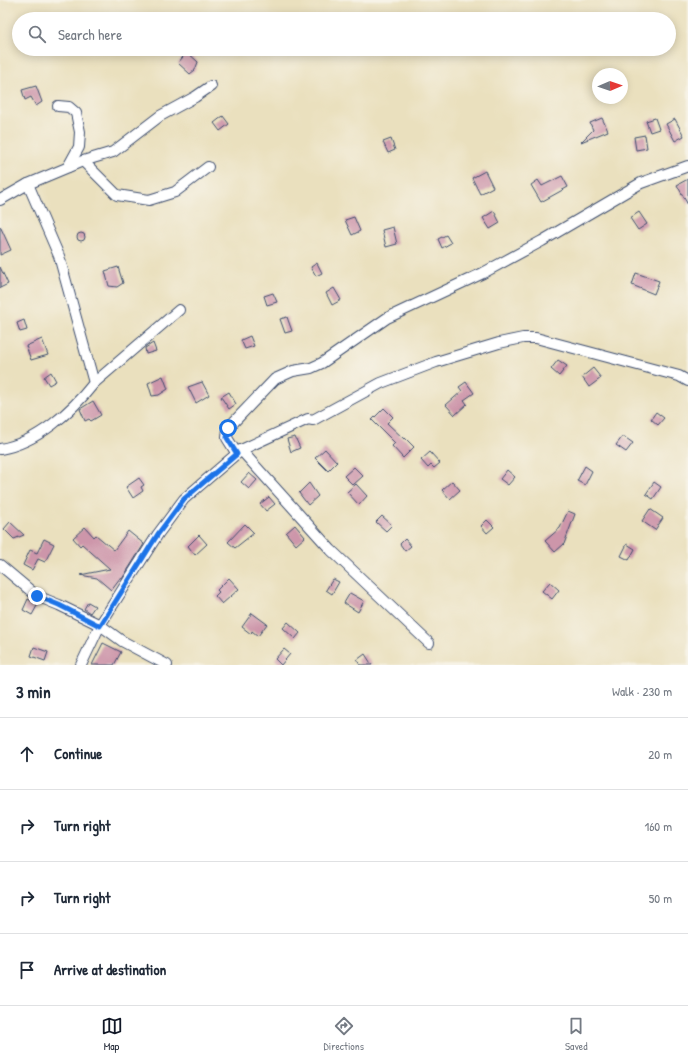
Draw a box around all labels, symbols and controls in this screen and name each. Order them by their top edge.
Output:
search box [12,12,676,56]
icon: search [26,23,48,45]
text: Search here [58,24,122,45]
north arrow [592,68,628,104]
route start [219,419,237,437]
route end [28,587,46,605]
text: 3 min [16,680,51,703]
text: Walk · 230 m [612,682,672,700]
icon: ahead [16,743,38,765]
text: Continue [54,743,102,764]
text: 20 m [648,745,672,763]
icon: right [16,815,38,837]
text: Turn right [54,815,110,836]
text: 160 m [644,817,672,835]
icon: right [16,887,38,909]
text: Turn right [54,887,110,908]
text: 50 m [649,889,672,907]
icon: arrive [16,959,38,981]
text: Arrive at destination [54,959,166,980]
tab: Map [101,1015,123,1053]
tab: Directions [324,1015,364,1053]
tab: Saved [565,1015,587,1053]

